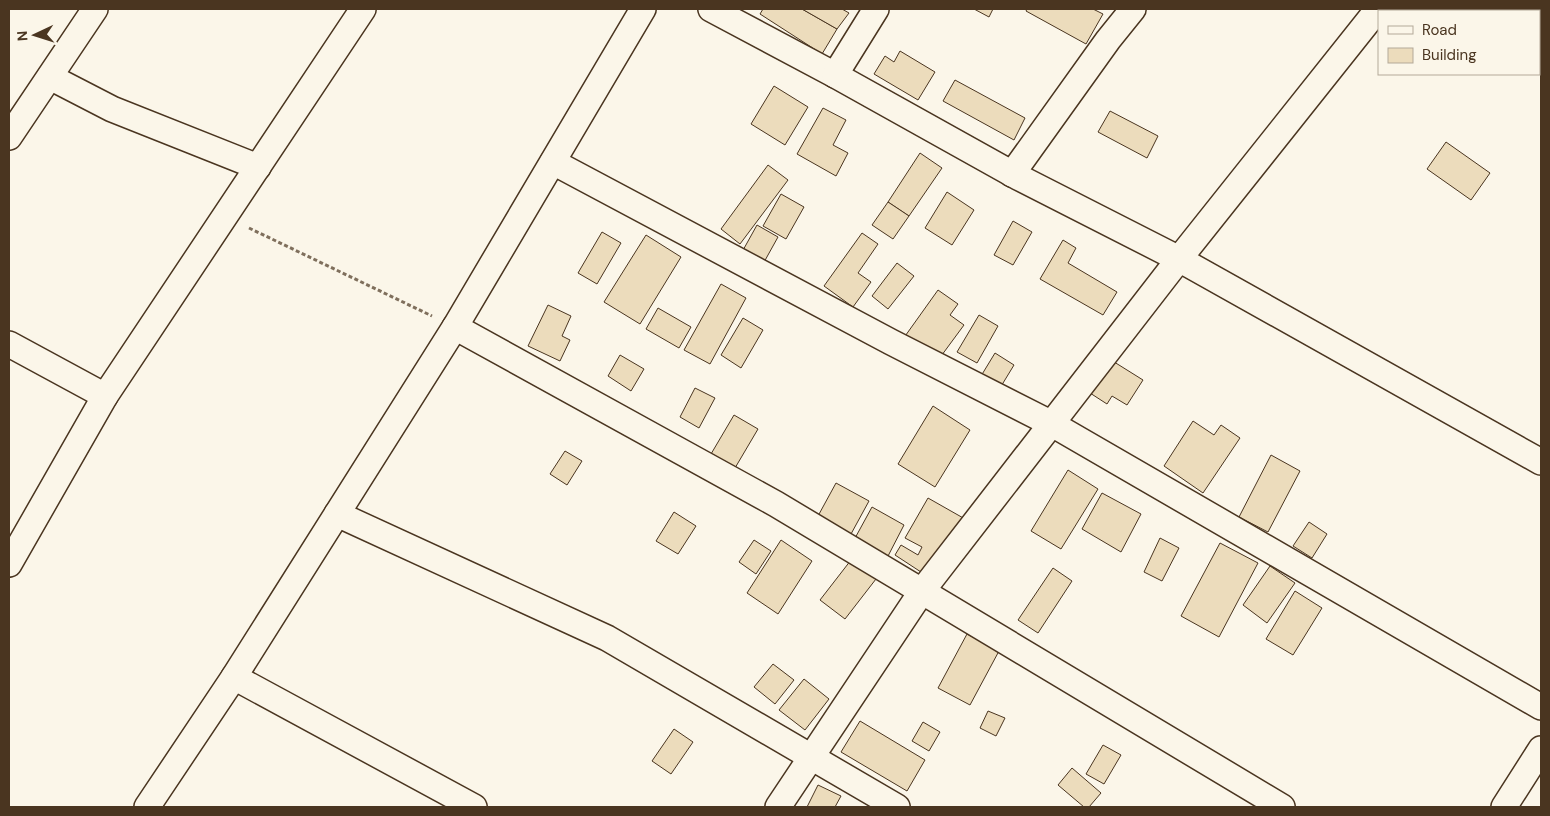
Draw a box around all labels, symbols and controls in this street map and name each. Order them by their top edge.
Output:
north arrow [10,10,60,60]
legend [1378,10,1540,75]
text: Road [1422,20,1457,40]
text: N [13,30,31,42]
text: Building [1422,45,1477,65]

